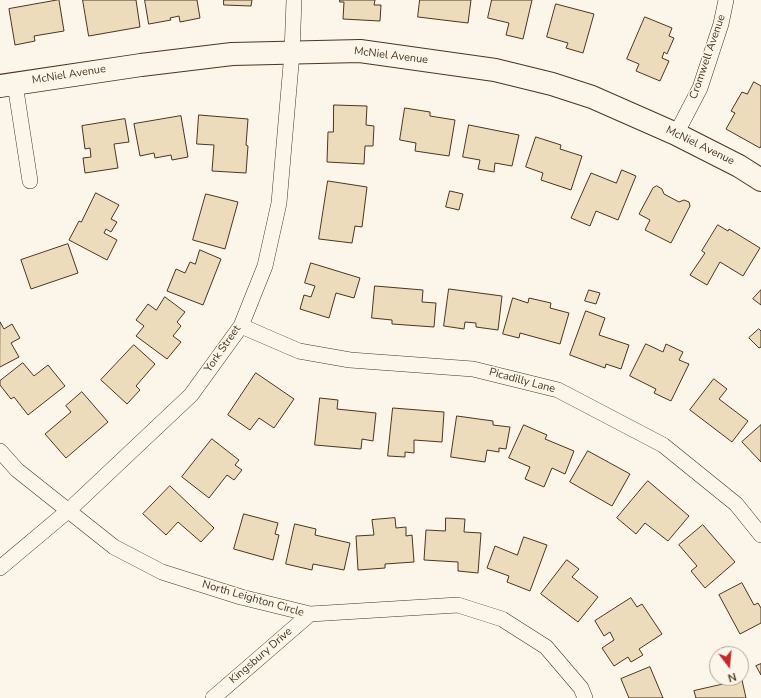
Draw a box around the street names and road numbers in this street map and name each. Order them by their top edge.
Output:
street label: Cromwell Avenue [687,13,729,101]
street label: McNiel Avenue [353,45,429,67]
street label: McNiel Avenue [31,63,107,87]
street label: McNiel Avenue [664,124,736,168]
street label: York Street [202,323,244,375]
street label: Picadilly Lane [487,366,557,396]
street label: North Leighton Circle [201,578,305,620]
street label: Kingsbury Drive [227,625,295,687]

